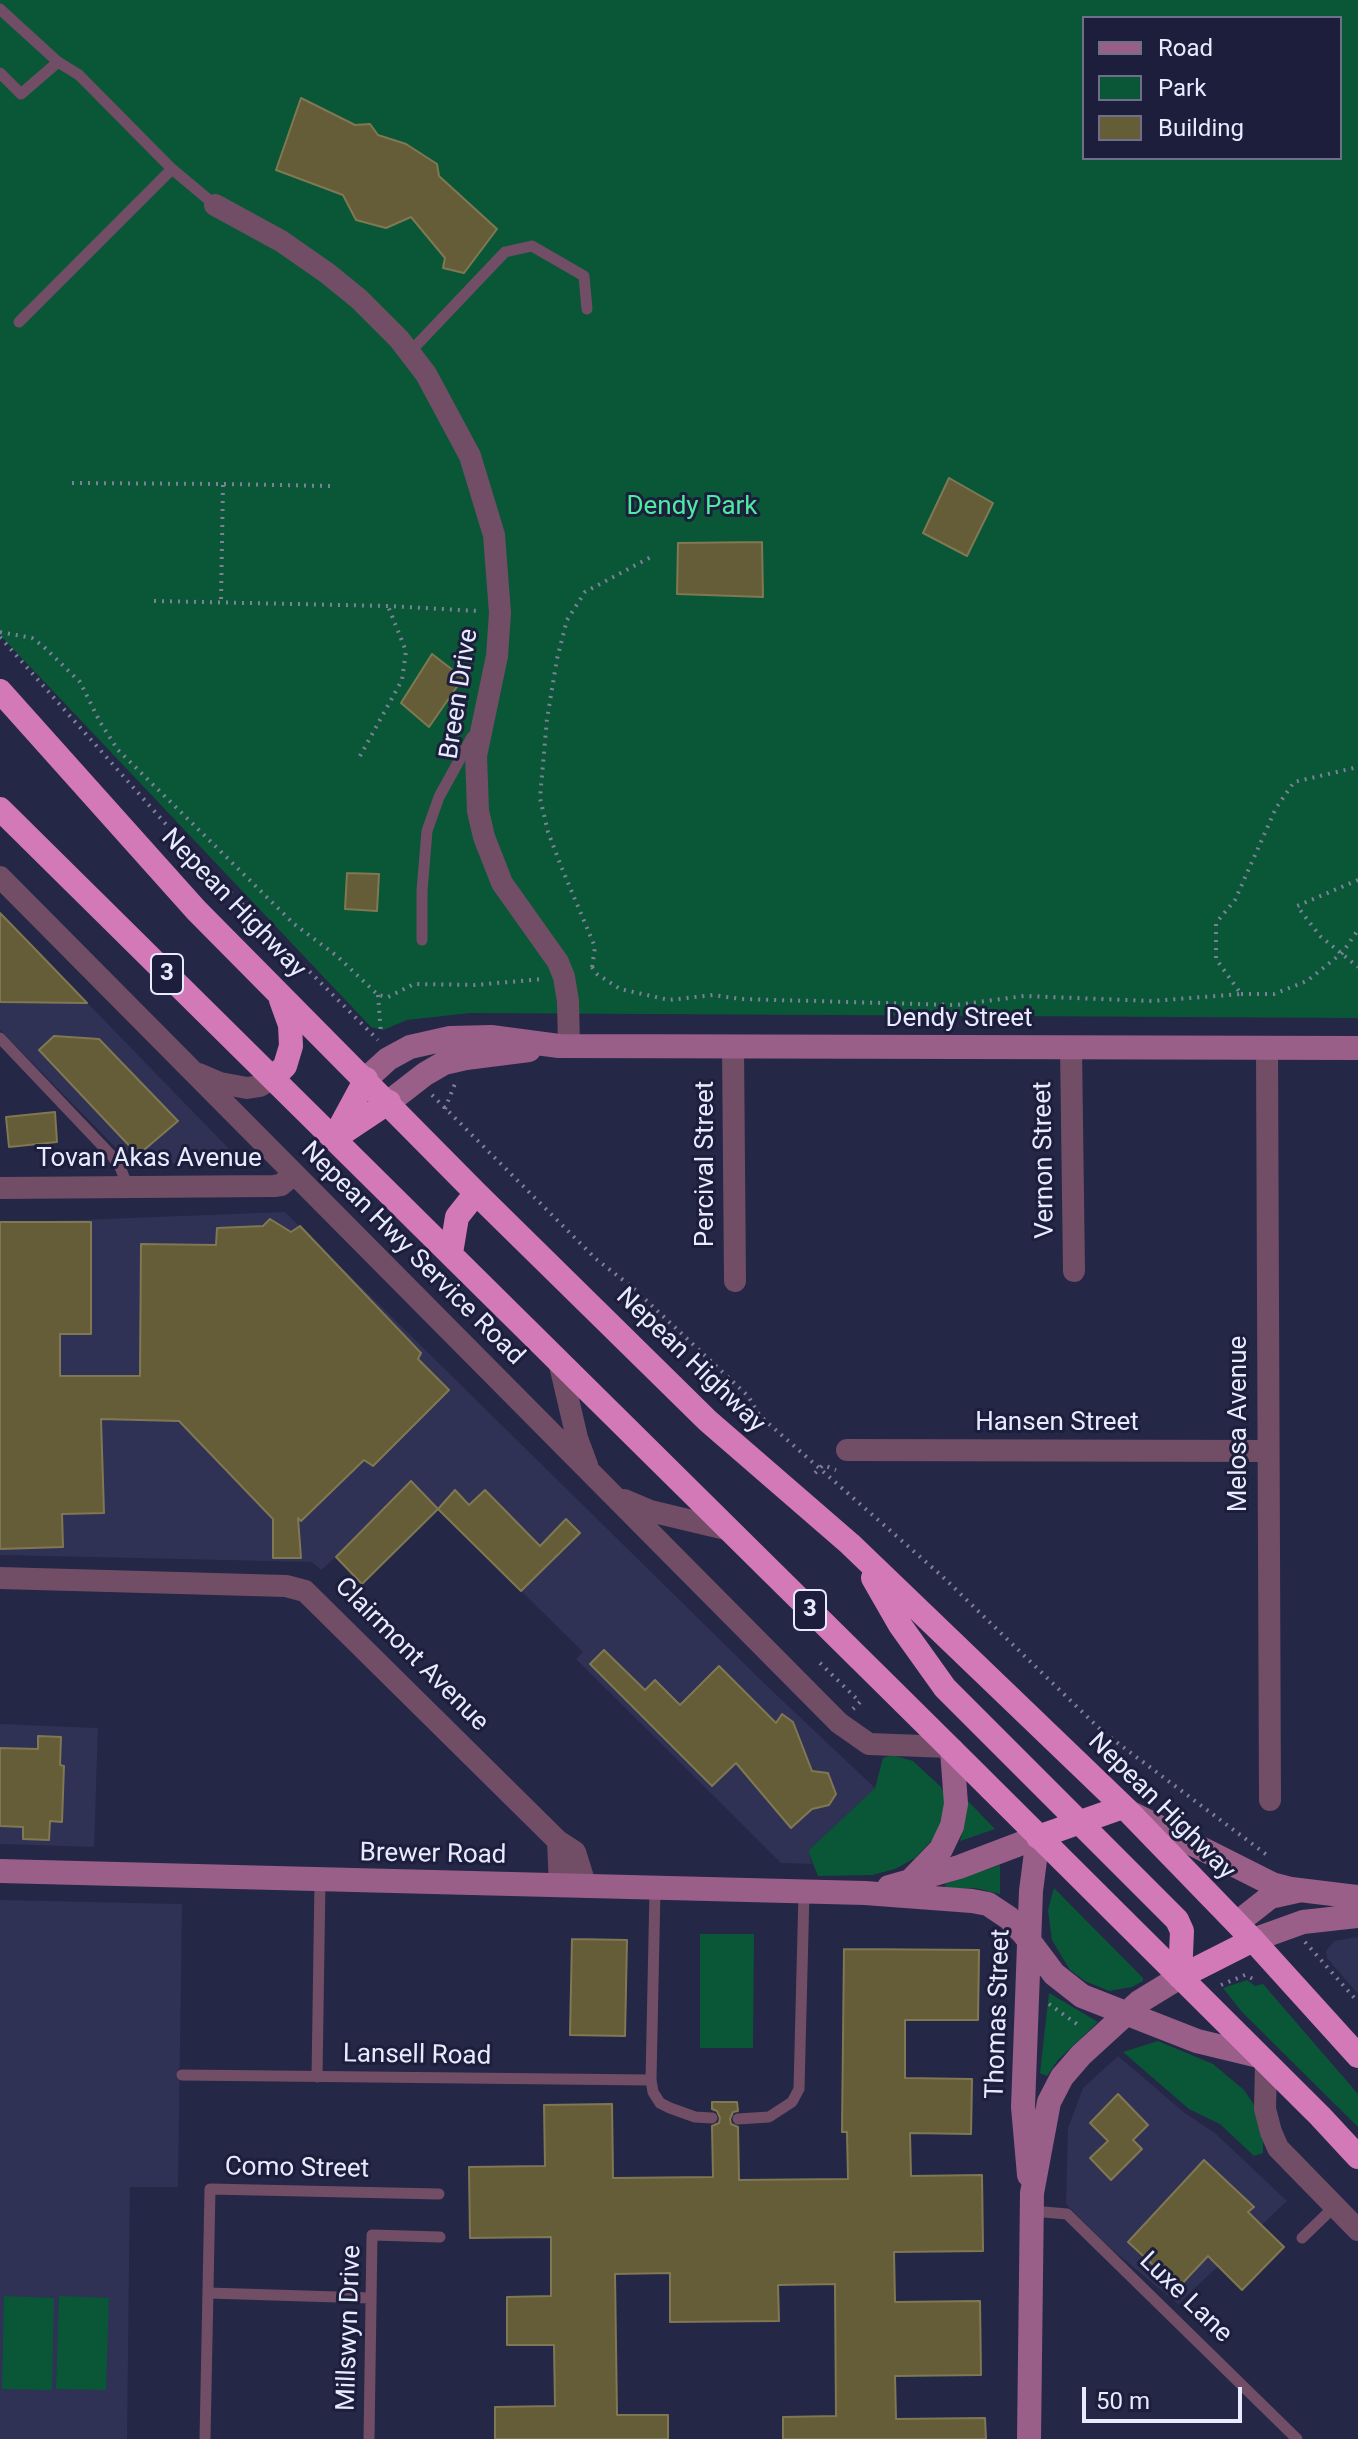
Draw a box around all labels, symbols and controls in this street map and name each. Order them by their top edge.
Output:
legend [1082,16,1342,160]
text: Road [1158,34,1213,62]
text: Park [1158,74,1206,102]
text: Building [1158,114,1244,142]
park label: Dendy Park [626,491,758,523]
street label: Breen Drive [434,627,486,761]
street label: Nepean Highway [154,823,312,985]
road number: 3 [151,954,183,994]
street label: Dendy Street [885,1003,1033,1035]
street label: Percival Street [690,1081,722,1247]
street label: Vernon Street [1028,1081,1062,1239]
street label: Nepean Hwy Service Road [294,1136,530,1372]
street label: Tovan Akas Avenue [36,1143,262,1175]
street label: Nepean Highway [609,1282,771,1440]
street label: Melosa Avenue [1223,1336,1255,1512]
street label: Hansen Street [975,1407,1139,1439]
street label: Clairmont Avenue [328,1572,494,1738]
road number: 3 [794,1590,826,1630]
street label: Nepean Highway [1081,1727,1241,1887]
street label: Brewer Road [359,1838,507,1872]
street label: Thomas Street [980,1928,1018,2100]
street label: Lansell Road [343,2039,491,2073]
street label: Como Street [225,2152,369,2186]
street label: Millswyn Drive [332,2244,368,2412]
street label: Luxe Lane [1132,2246,1238,2350]
scale bar [1086,2371,1246,2421]
text: 50 m [1096,2387,1150,2415]

